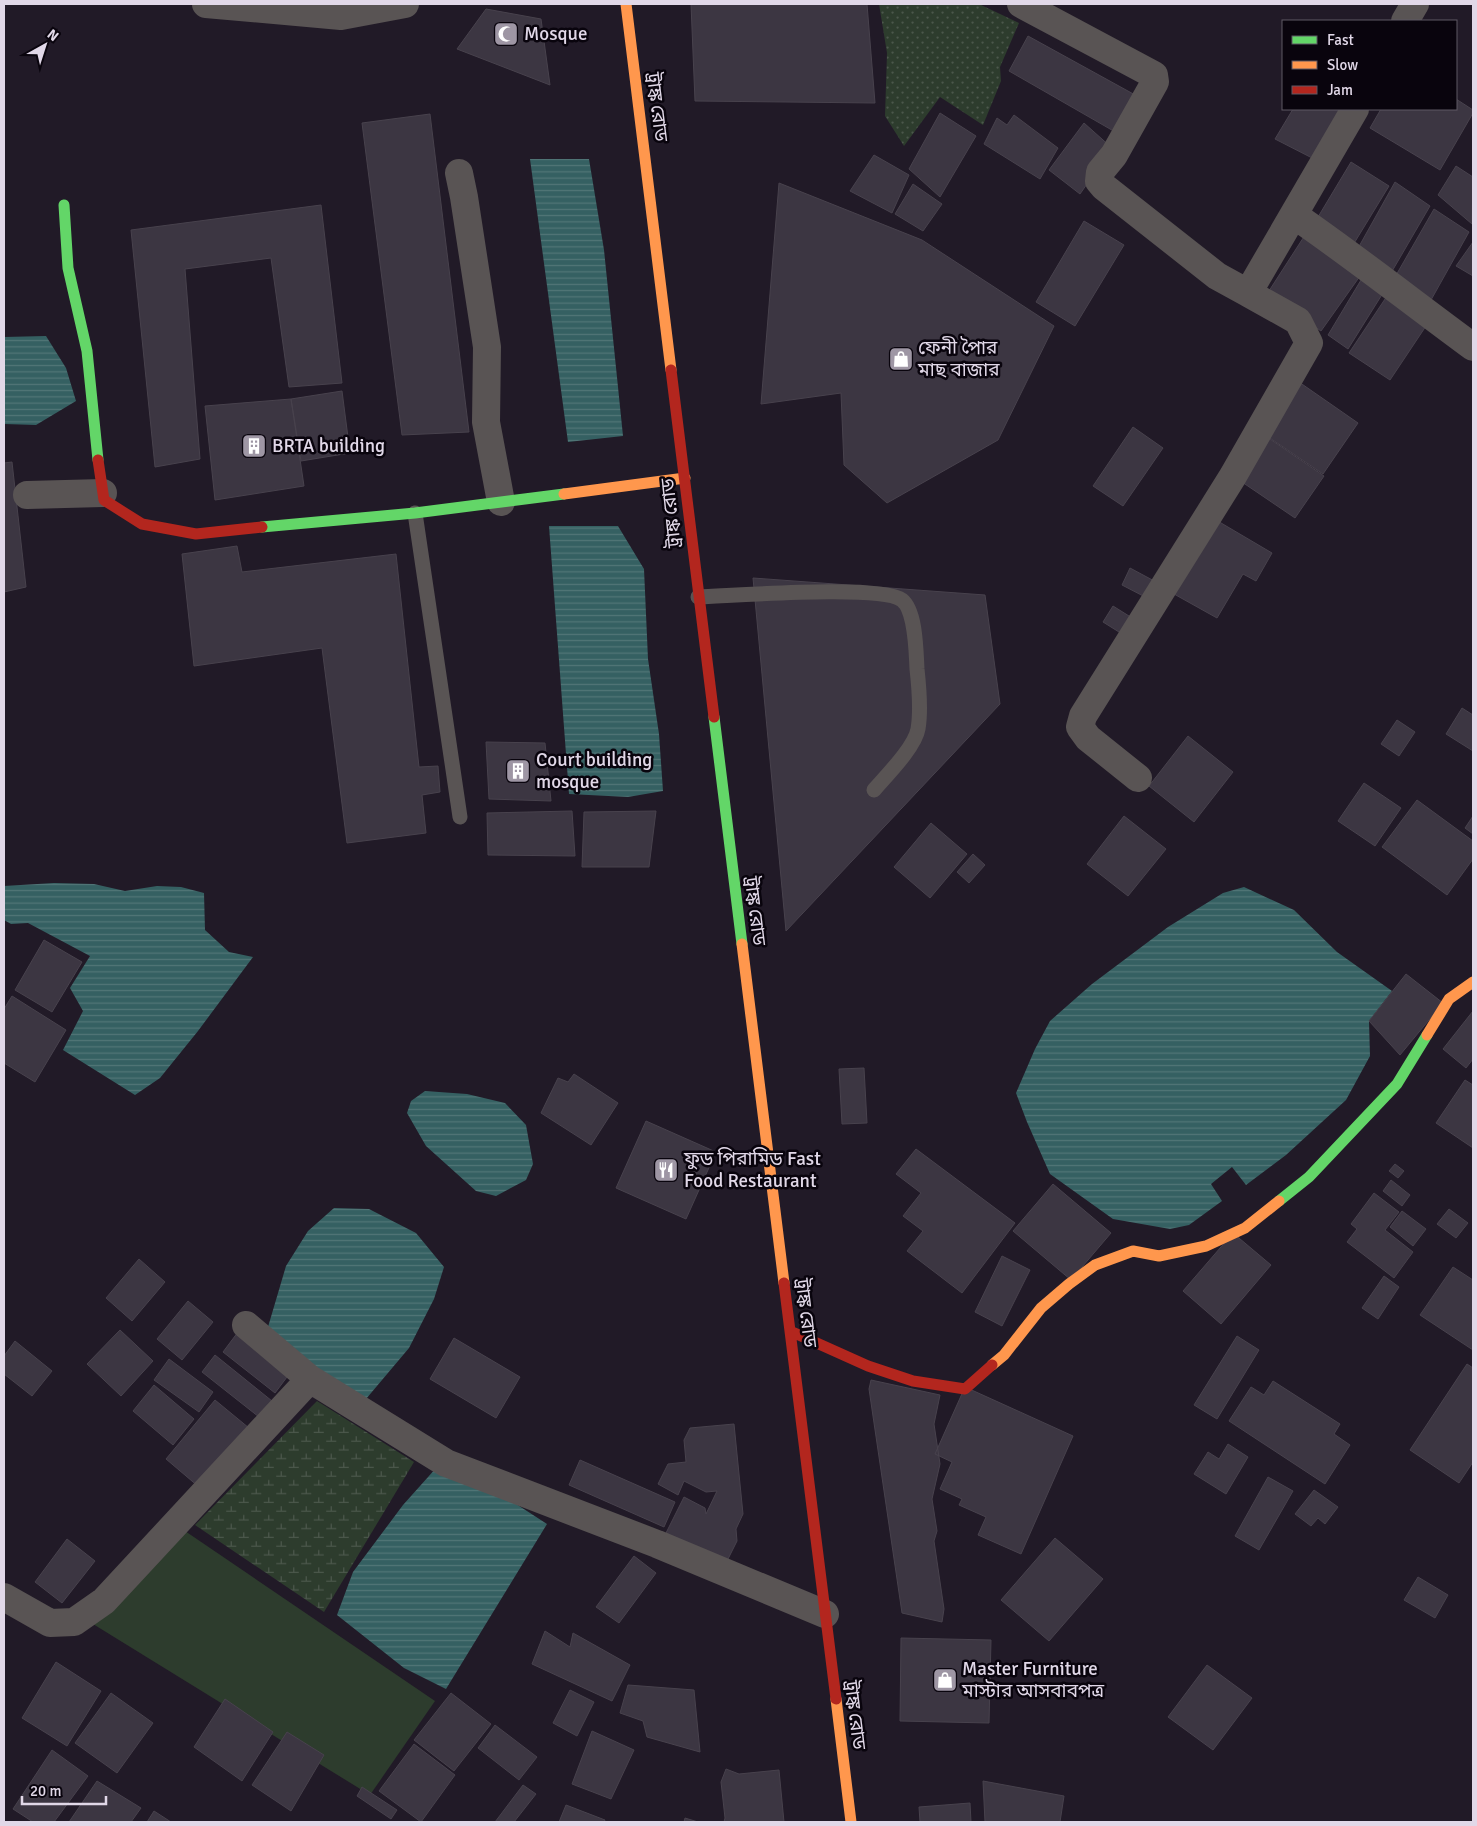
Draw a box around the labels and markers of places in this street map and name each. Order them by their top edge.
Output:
mosque icon: Mosque [493,21,519,47]
place label: Mosque [524,22,587,46]
place label: ফেনী পৈার মাছ বাজার [917,336,1000,382]
shop icon: ফেনী পৈার মাছ বাজার [888,346,914,372]
building icon: BRTA building [241,433,267,459]
place label: BRTA building [272,434,385,458]
place label: Court building mosque [536,748,652,794]
building icon: Court building mosque [505,758,531,784]
place label: ফুড পিরামিড Fast Food Restaurant [683,1147,821,1193]
restaurant icon: ফুড পিরামিড Fast Food Restaurant [653,1157,679,1183]
place label: Master Furniture মাস্টার আসবাবপত্র [961,1657,1105,1703]
shop icon: Master Furniture মাস্টার আসবাবপত্র [932,1667,958,1693]

